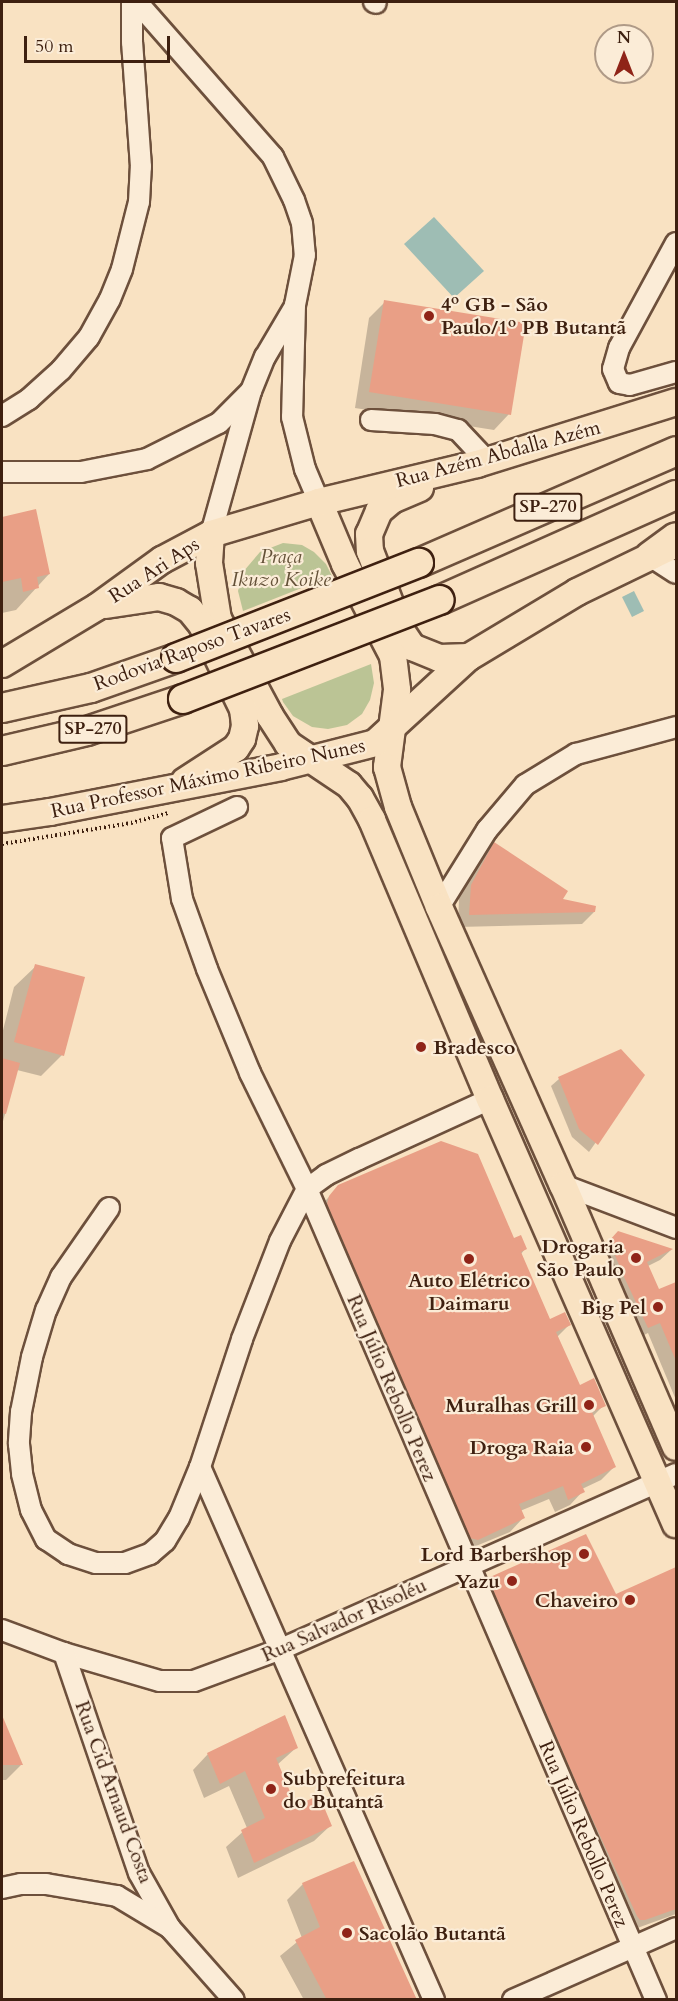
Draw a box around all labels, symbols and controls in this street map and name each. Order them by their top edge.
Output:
scale bar [27,24,172,62]
north arrow [594,24,654,84]
text: N [617,27,631,49]
text: 50 m [35,34,74,59]
place label: 4º GB - São Paulo/1º PB Butantã [441,292,627,339]
marker: 4º GB - São Paulo/1º PB Butantã [422,309,436,323]
street label: Rua Azém Abdalla Azém [393,415,603,493]
road number: SP-270 [512,492,584,522]
street label: Rua Ari Aps [104,532,204,608]
park label: Praça Ikuzo Koike [231,545,331,592]
street label: Rodovia Raposo Tavares [90,602,294,696]
road number: SP-270 [57,714,129,744]
street label: Rua Professor Máximo Ribeiro Nunes [49,733,367,823]
place label: Bradesco [433,1035,515,1059]
marker: Bradesco [414,1040,428,1054]
place label: Drogaria São Paulo [536,1234,624,1281]
marker: Drogaria São Paulo [629,1251,643,1265]
marker: Auto Elétrico Daimaru [462,1252,476,1266]
place label: Auto Elétrico Daimaru [408,1268,530,1315]
street label: Rua Júlio Rebollo Perez [342,1291,442,1485]
place label: Big Pel [581,1295,646,1319]
marker: Big Pel [651,1300,665,1314]
place label: Muralhas Grill [445,1393,577,1417]
marker: Muralhas Grill [582,1398,596,1412]
place label: Droga Raia [469,1435,574,1459]
marker: Droga Raia [579,1440,593,1454]
place label: Lord Barbershop [421,1542,572,1566]
marker: Lord Barbershop [577,1547,591,1561]
place label: Yazu [455,1569,500,1593]
street label: Rua Salvador Risoléu [258,1573,430,1667]
marker: Yazu [505,1574,519,1588]
place label: Chaveiro [535,1588,618,1612]
marker: Chaveiro [623,1593,637,1607]
street label: Rua Cid Arnaud Costa [70,1698,158,1886]
street label: Rua Júlio Rebollo Perez [534,1737,634,1931]
place label: Subprefeitura do Butantã [283,1766,405,1813]
marker: Subprefeitura do Butantã [264,1782,278,1796]
place label: Sacolão Butantã [359,1921,506,1945]
marker: Sacolão Butantã [340,1926,354,1940]

